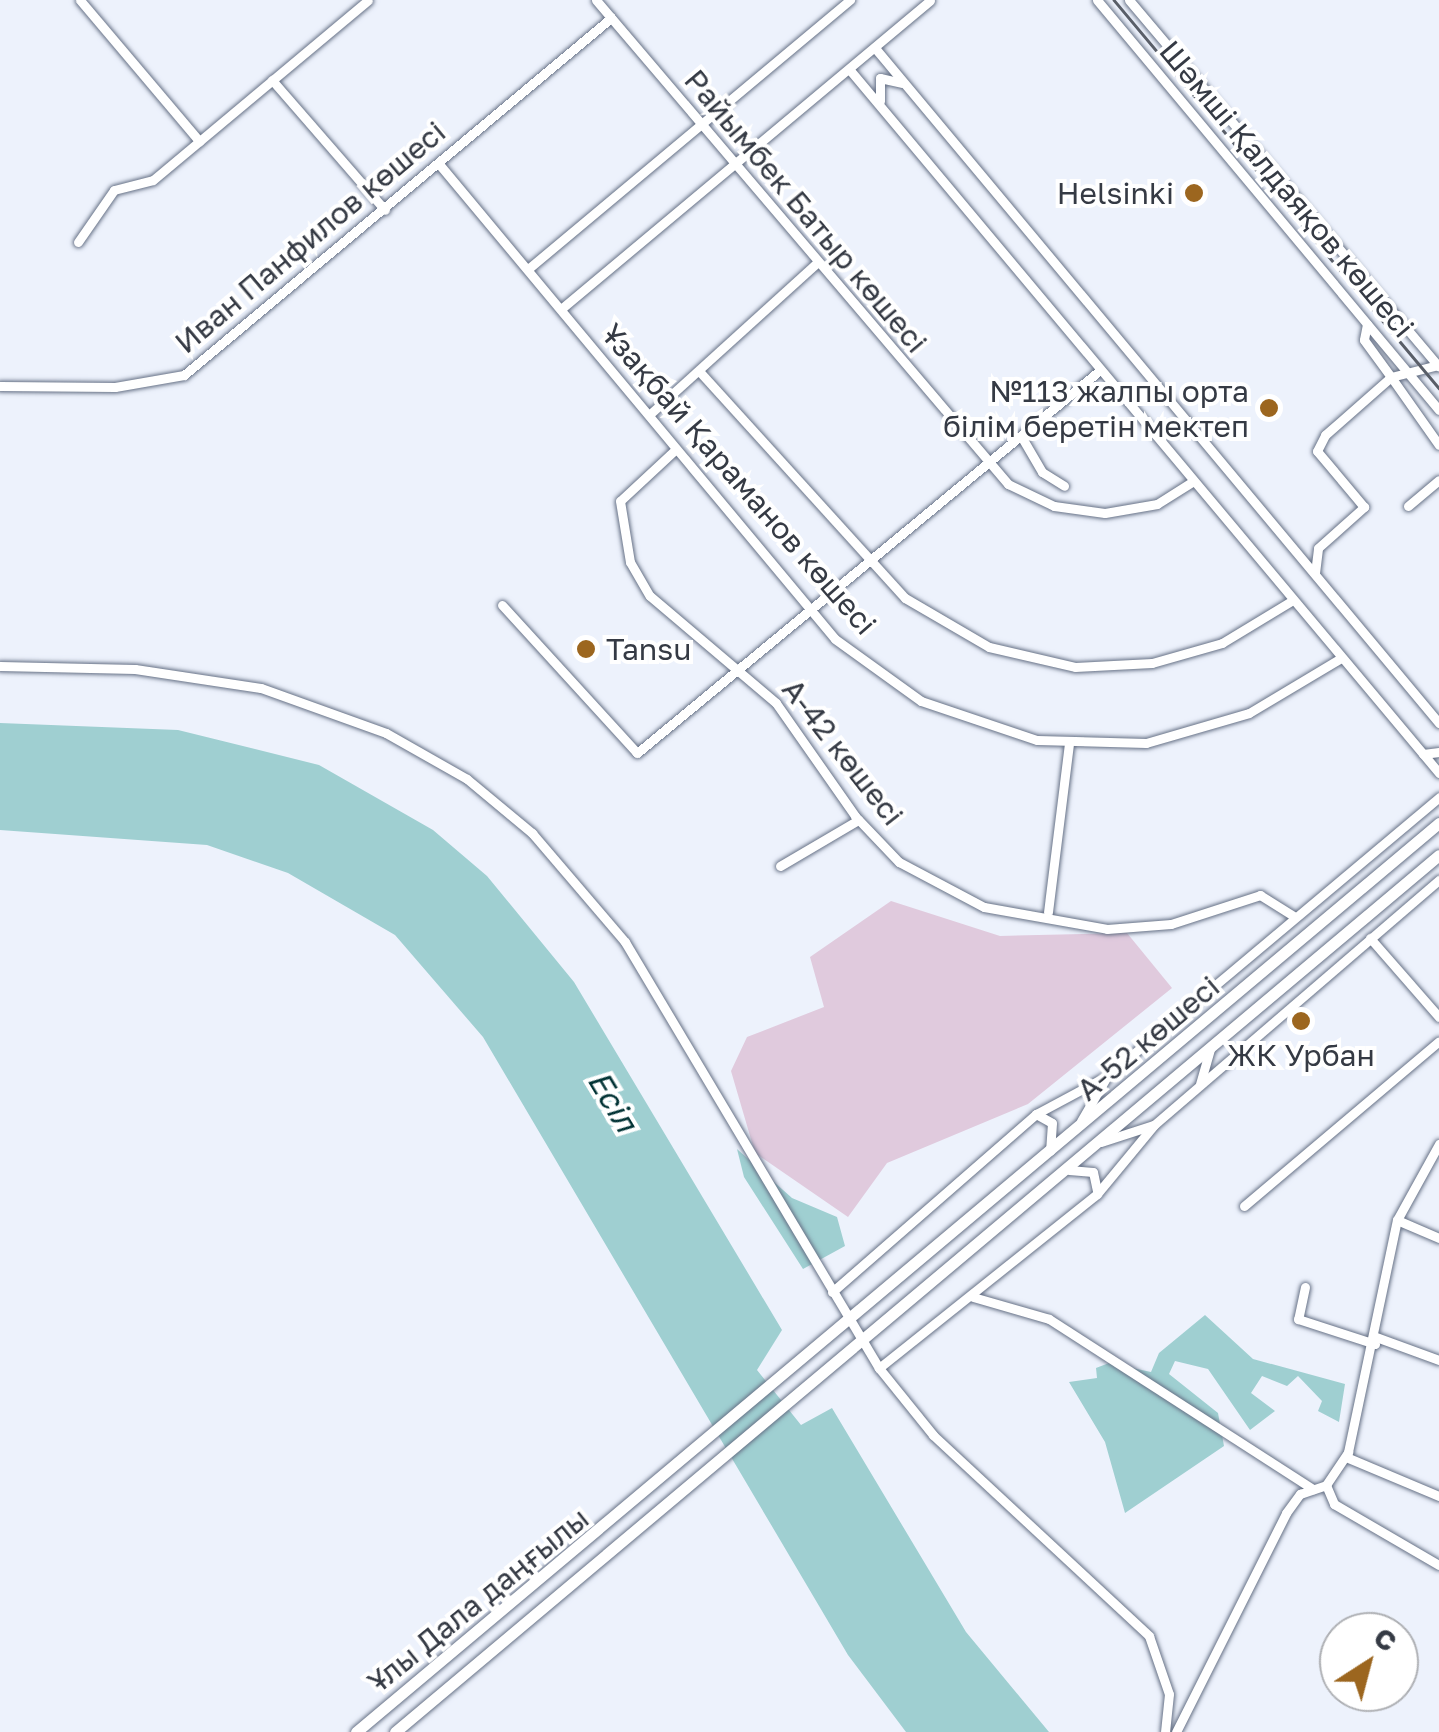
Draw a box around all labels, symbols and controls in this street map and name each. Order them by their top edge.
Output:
street label: Шәмші Қалдаяқов көшесі [1152,33,1422,345]
street label: Райымбек Батыр көшесі [677,62,935,360]
street label: Иван Панфилов көшесі [168,113,452,361]
place label: Helsinki [1057,175,1174,211]
marker: Helsinki [1183,182,1205,204]
street label: Ұзақбай Қараманов көшесі [594,316,884,642]
place label: №113 жалпы орта білім беретін мектеп [943,373,1249,444]
marker: №113 жалпы орта білім беретін мектеп [1258,397,1280,419]
place label: Tansu [606,631,691,667]
marker: Tansu [575,638,597,660]
street label: А-42 көшесі [775,672,911,832]
street label: А-52 көшесі [1070,968,1226,1108]
marker: ЖК Урбан [1290,1010,1312,1032]
place label: ЖК Урбан [1227,1037,1375,1073]
water label: Есіл [580,1064,646,1138]
street label: Ұлы Дала даңғылы [360,1500,596,1700]
north arrow [1319,1612,1419,1712]
text: С [1368,1620,1403,1658]

